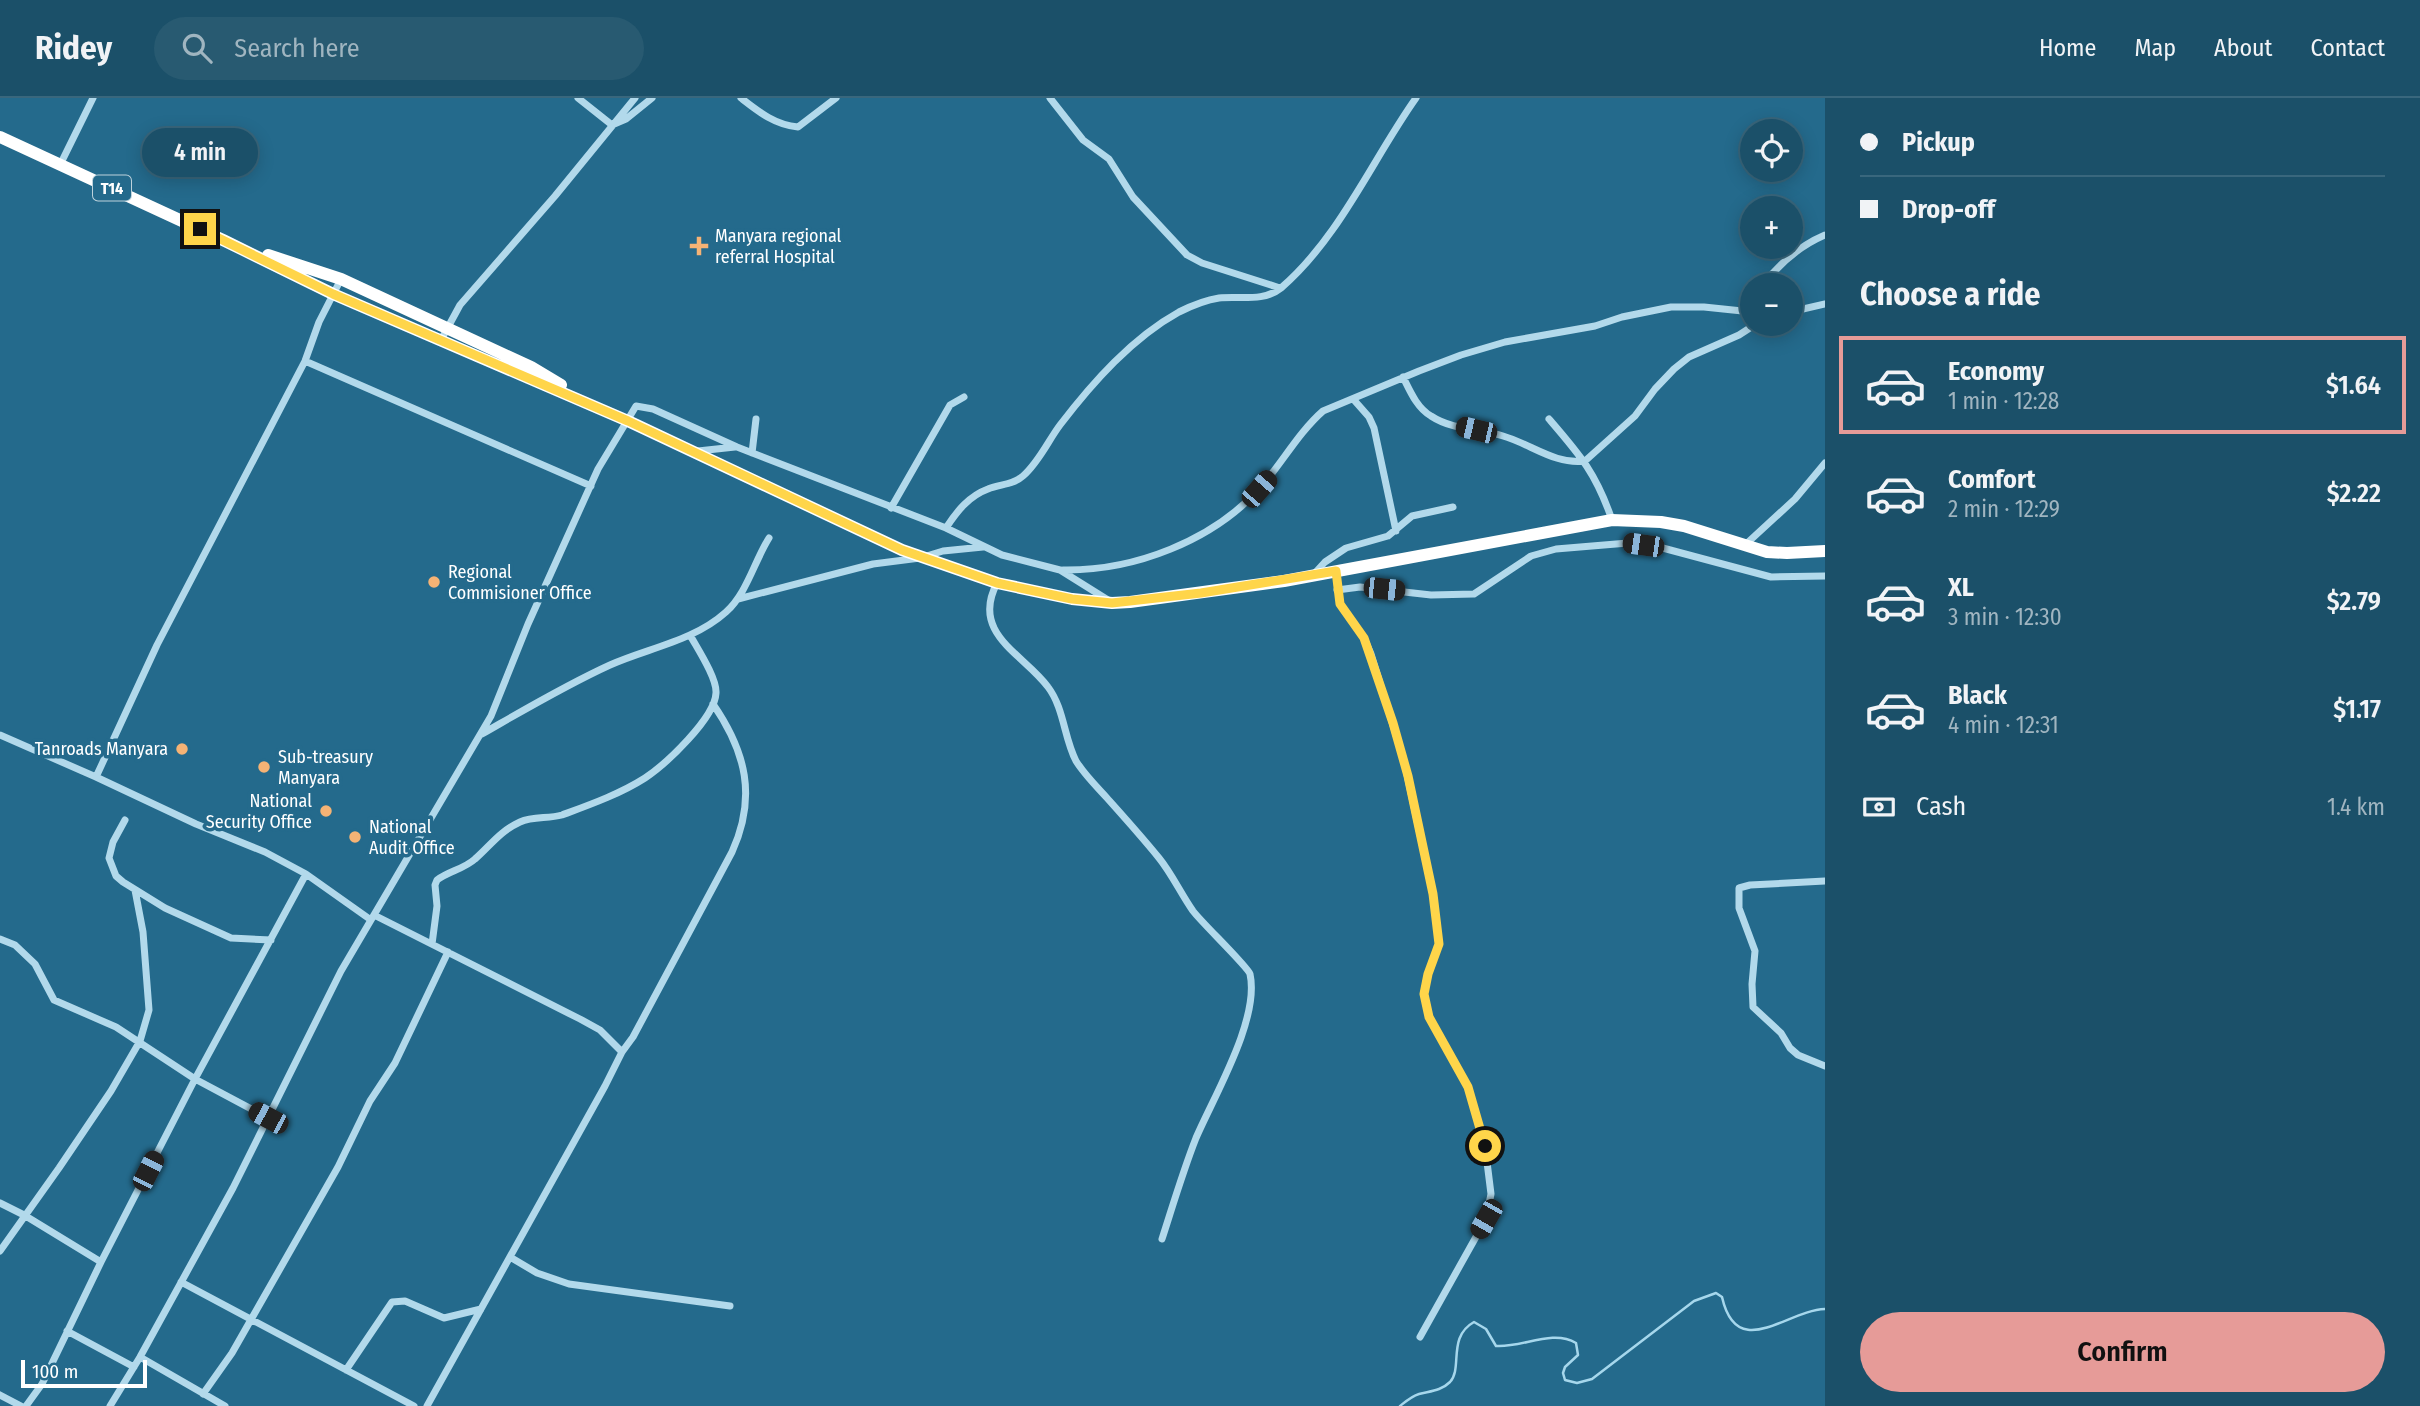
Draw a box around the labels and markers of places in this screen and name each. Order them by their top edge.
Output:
place label: Manyara regional referral Hospital [715,225,842,268]
marker: Manyara regional referral Hospital [689,236,709,256]
place label: Regional Commisioner Office [448,561,592,604]
marker: Regional Commisioner Office [426,574,442,590]
place label: Tanroads Manyara [35,738,168,760]
marker: Tanroads Manyara [174,741,190,757]
place label: Sub-treasury Manyara [278,746,373,789]
marker: Sub-treasury Manyara [256,759,272,775]
place label: National Security Office [206,790,312,833]
marker: National Security Office [318,803,334,819]
place label: National Audit Office [369,816,455,859]
marker: National Audit Office [347,829,363,845]

